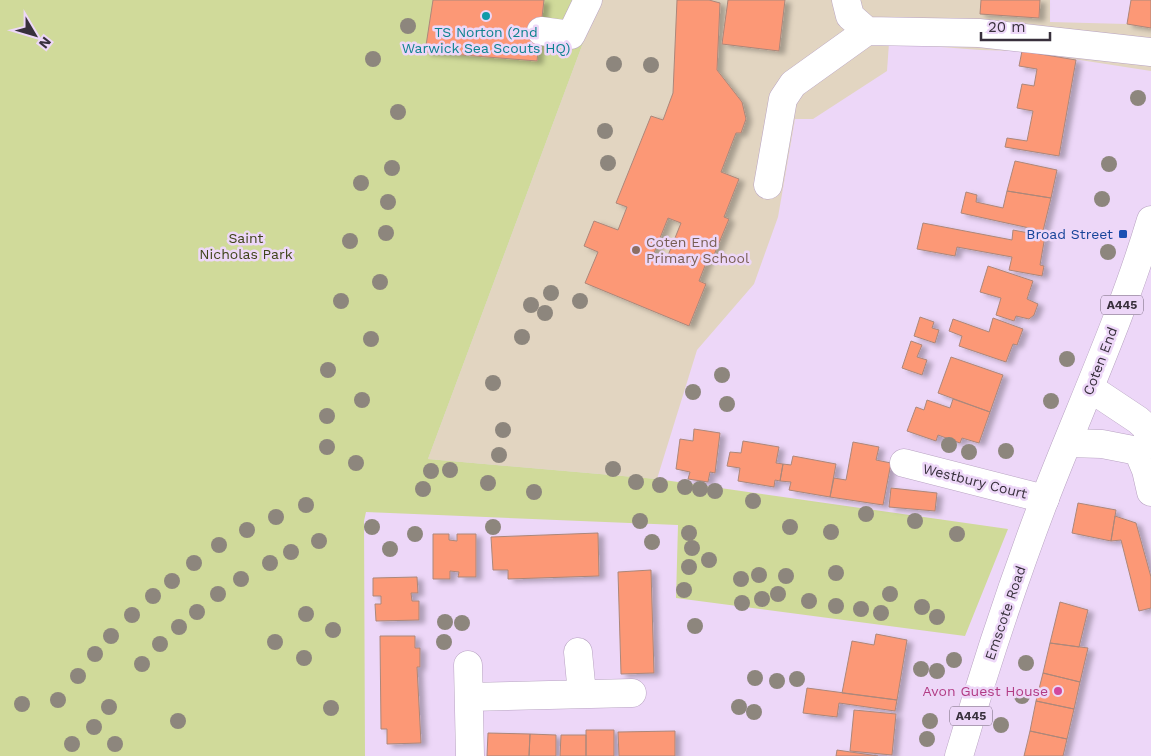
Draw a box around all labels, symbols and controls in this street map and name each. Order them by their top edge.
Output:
north arrow [10,10,60,60]
marker: TS Norton (2nd Warwick Sea Scouts HQ) [480,10,492,22]
scale bar [981,10,1050,42]
text: 20 m [988,18,1026,36]
place label: TS Norton (2nd Warwick Sea Scouts HQ) [402,24,570,56]
text: N [36,34,55,52]
place label: Broad Street [1026,226,1113,242]
marker: Broad Street [1117,228,1129,240]
park label: Saint Nicholas Park [199,230,293,262]
place label: Coten End Primary School [646,234,750,266]
marker: Coten End Primary School [630,244,642,256]
road number: A445 [1101,296,1143,314]
street label: Coten End [1080,325,1120,397]
street label: Westbury Court [921,460,1029,502]
street label: Emscote Road [981,564,1029,662]
place label: Avon Guest House [923,683,1048,699]
marker: Avon Guest House [1052,685,1064,697]
road number: A445 [950,706,992,726]

